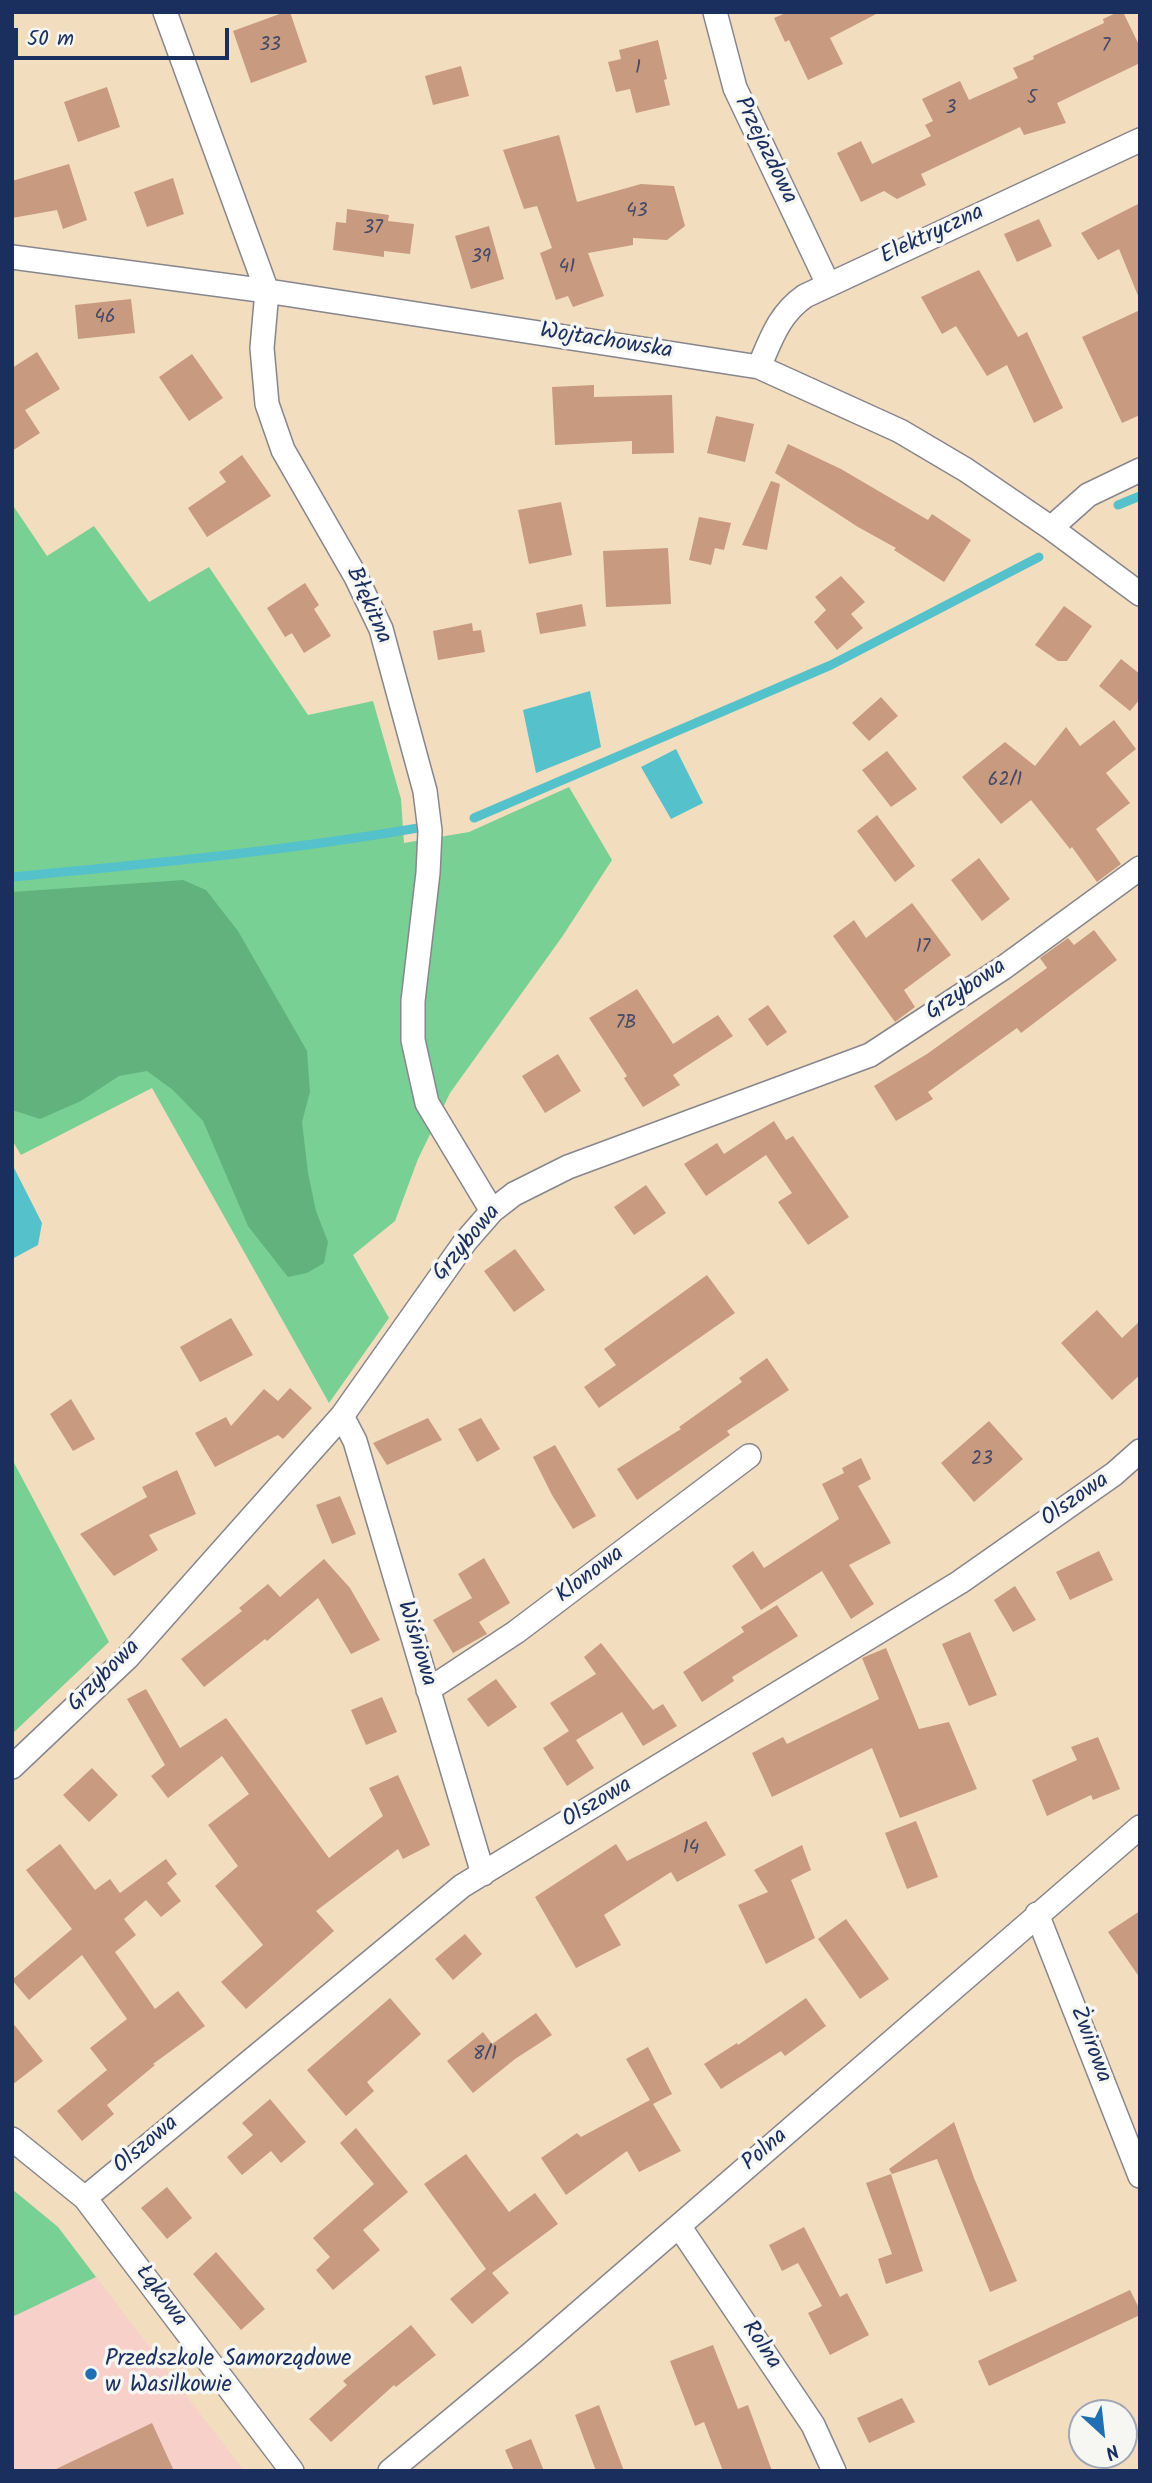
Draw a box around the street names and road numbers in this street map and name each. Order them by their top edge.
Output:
street label: Przejazdowa [726,93,802,209]
street label: Elektryczna [877,200,989,272]
street label: Wojtachowska [538,319,674,367]
street label: Błękitna [338,563,396,649]
street label: Grzybowa [921,954,1013,1028]
street label: Grzybowa [428,1200,508,1288]
street label: Olszowa [1037,1468,1115,1534]
street label: Klonowa [551,1541,631,1611]
street label: Wiśniowa [389,1598,441,1690]
street label: Grzybowa [63,1635,147,1719]
street label: Olszowa [558,1773,638,1835]
street label: Żwirowa [1062,2003,1116,2087]
street label: Olszowa [109,2111,185,2181]
street label: Polna [737,2124,795,2178]
street label: Łąkowa [128,2261,192,2333]
street label: Rolna [734,2317,786,2375]

